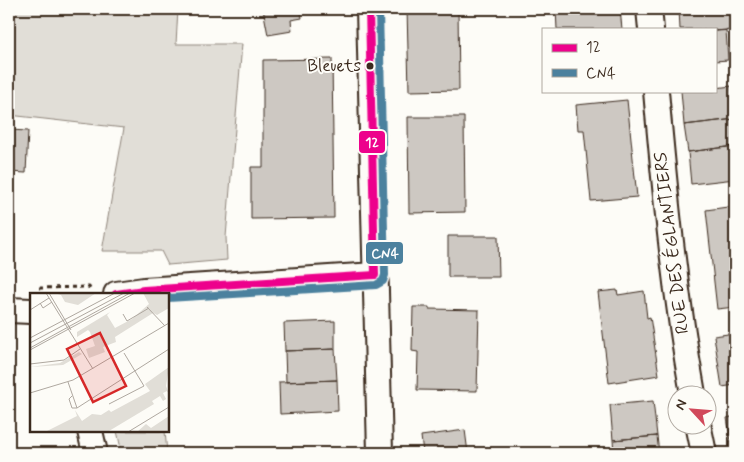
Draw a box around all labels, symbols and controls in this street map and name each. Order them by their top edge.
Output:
legend [542,28,716,92]
text: 12 [586,38,601,58]
place label: Bleuets [307,55,361,77]
marker: Bleuets [365,61,375,71]
text: CN4 [586,64,616,84]
line badge: 12 [358,130,386,154]
text: 12 [365,134,379,152]
street label: RUE DES ÉGLANTIERS [649,151,695,335]
line badge: CN4 [365,241,404,265]
text: CN4 [371,245,400,263]
inset map [30,293,169,432]
north arrow [666,384,716,434]
text: N [671,397,691,413]

